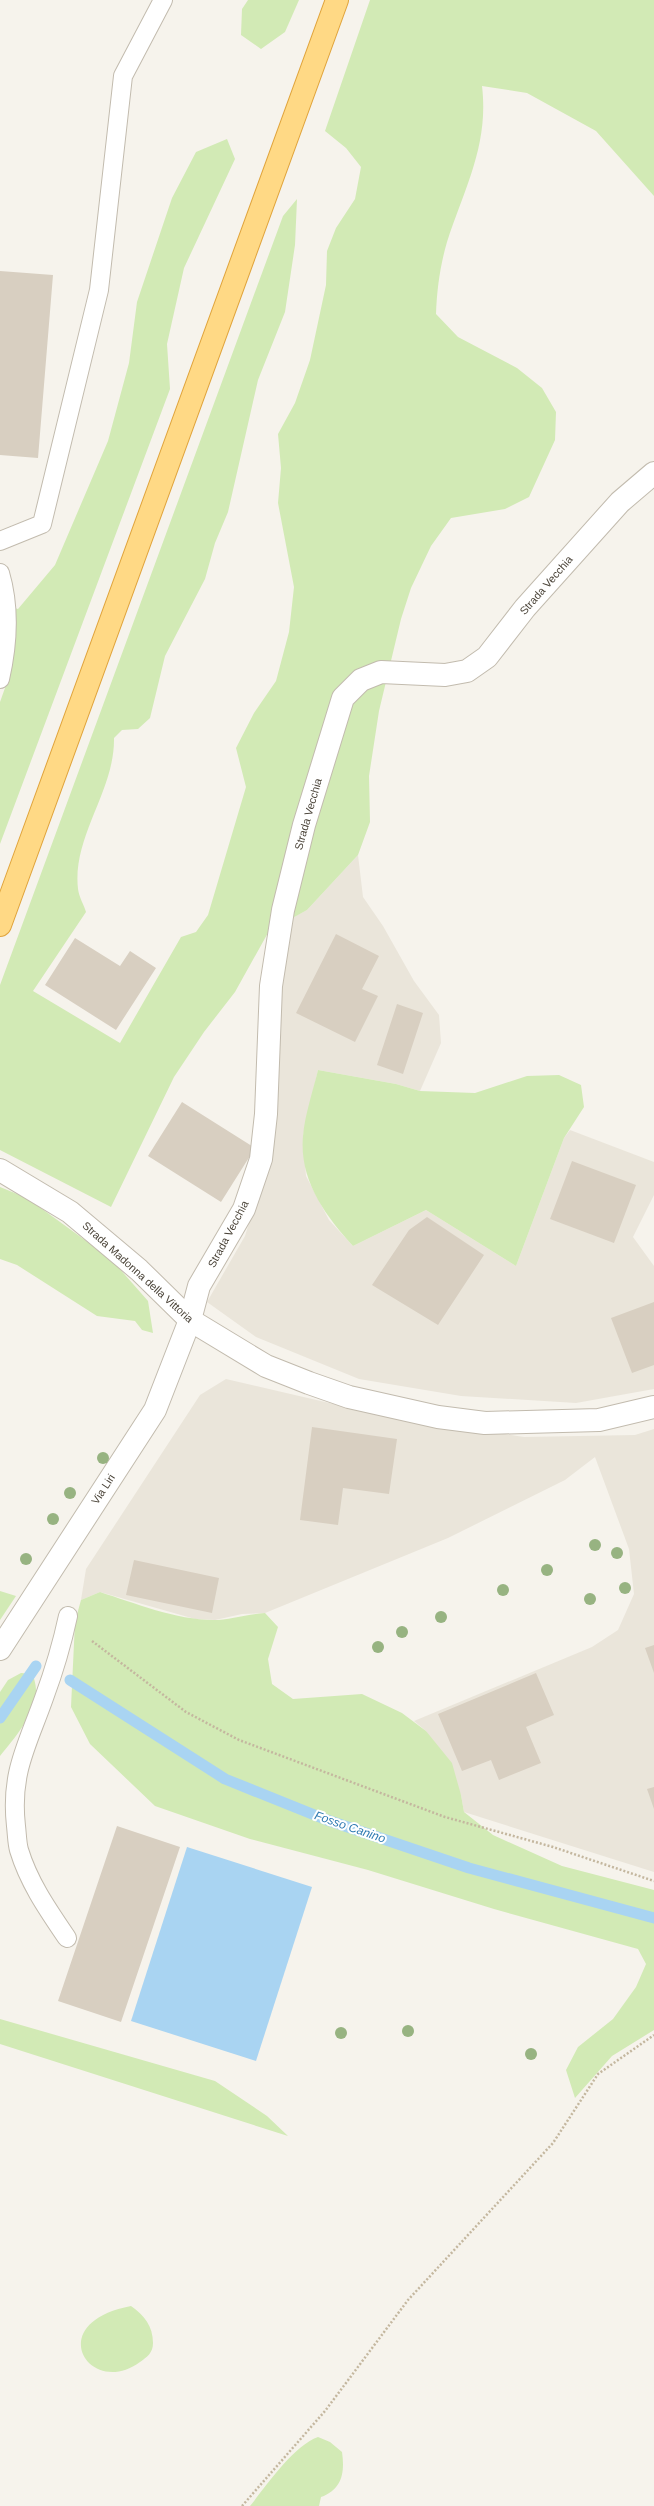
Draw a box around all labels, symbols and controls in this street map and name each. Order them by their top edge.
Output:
street label: Strada Vecchia [517,552,575,617]
street label: Strada Vecchia [292,776,324,851]
street label: Strada Vecchia [205,1198,251,1269]
street label: Strada Madonna della Vittoria [80,1219,196,1325]
street label: Via Liri [89,1472,117,1506]
water label: Fosso Canino [313,1808,388,1846]

